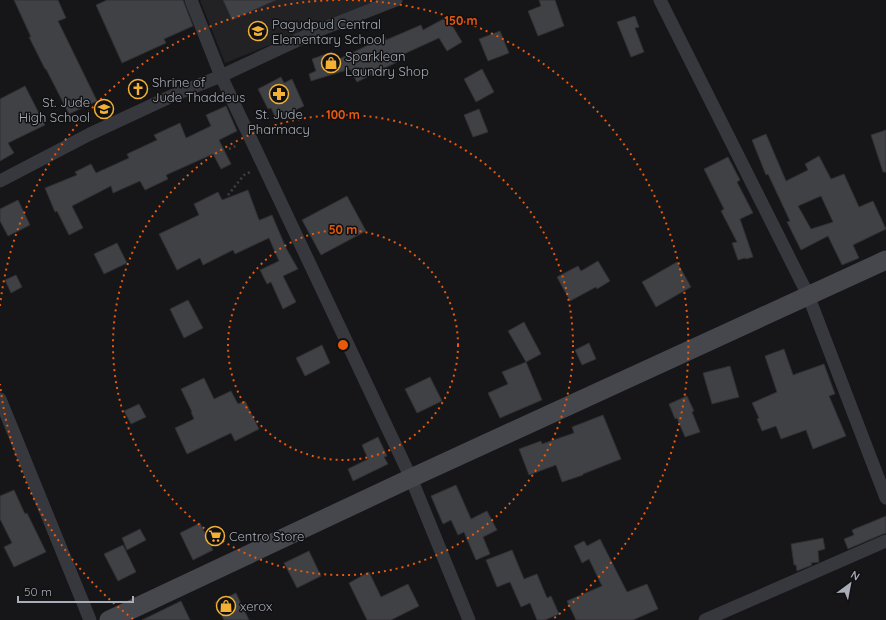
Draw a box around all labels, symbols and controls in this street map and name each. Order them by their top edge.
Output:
text: 150 m [444,13,478,28]
place label: Pagudpud Central Elementary School [272,16,385,47]
school or university icon: Pagudpud Central Elementary School [247,20,269,42]
place label: Sparklean Laundry Shop [345,48,429,79]
shop icon: Sparklean Laundry Shop [320,52,342,74]
place label: Shrine of Jude Thaddeus [152,74,245,105]
church icon: Shrine of Jude Thaddeus [127,78,149,100]
pharmacy icon: St. Jude Pharmacy [268,83,290,105]
place label: St. Jude High School [19,94,90,125]
school or university icon: St. Jude High School [93,98,115,120]
place label: St. Jude Pharmacy [248,106,310,137]
text: 100 m [326,107,360,122]
text: 50 m [329,222,357,237]
centre of rings [336,338,350,352]
supermarket icon: Centro Store [204,525,226,547]
place label: Centro Store [229,528,304,544]
north arrow [830,564,870,604]
text: N [848,567,862,584]
scale bar [18,578,133,604]
text: 50 m [24,584,52,599]
shop icon: xerox [215,595,237,617]
place label: xerox [240,598,272,614]

